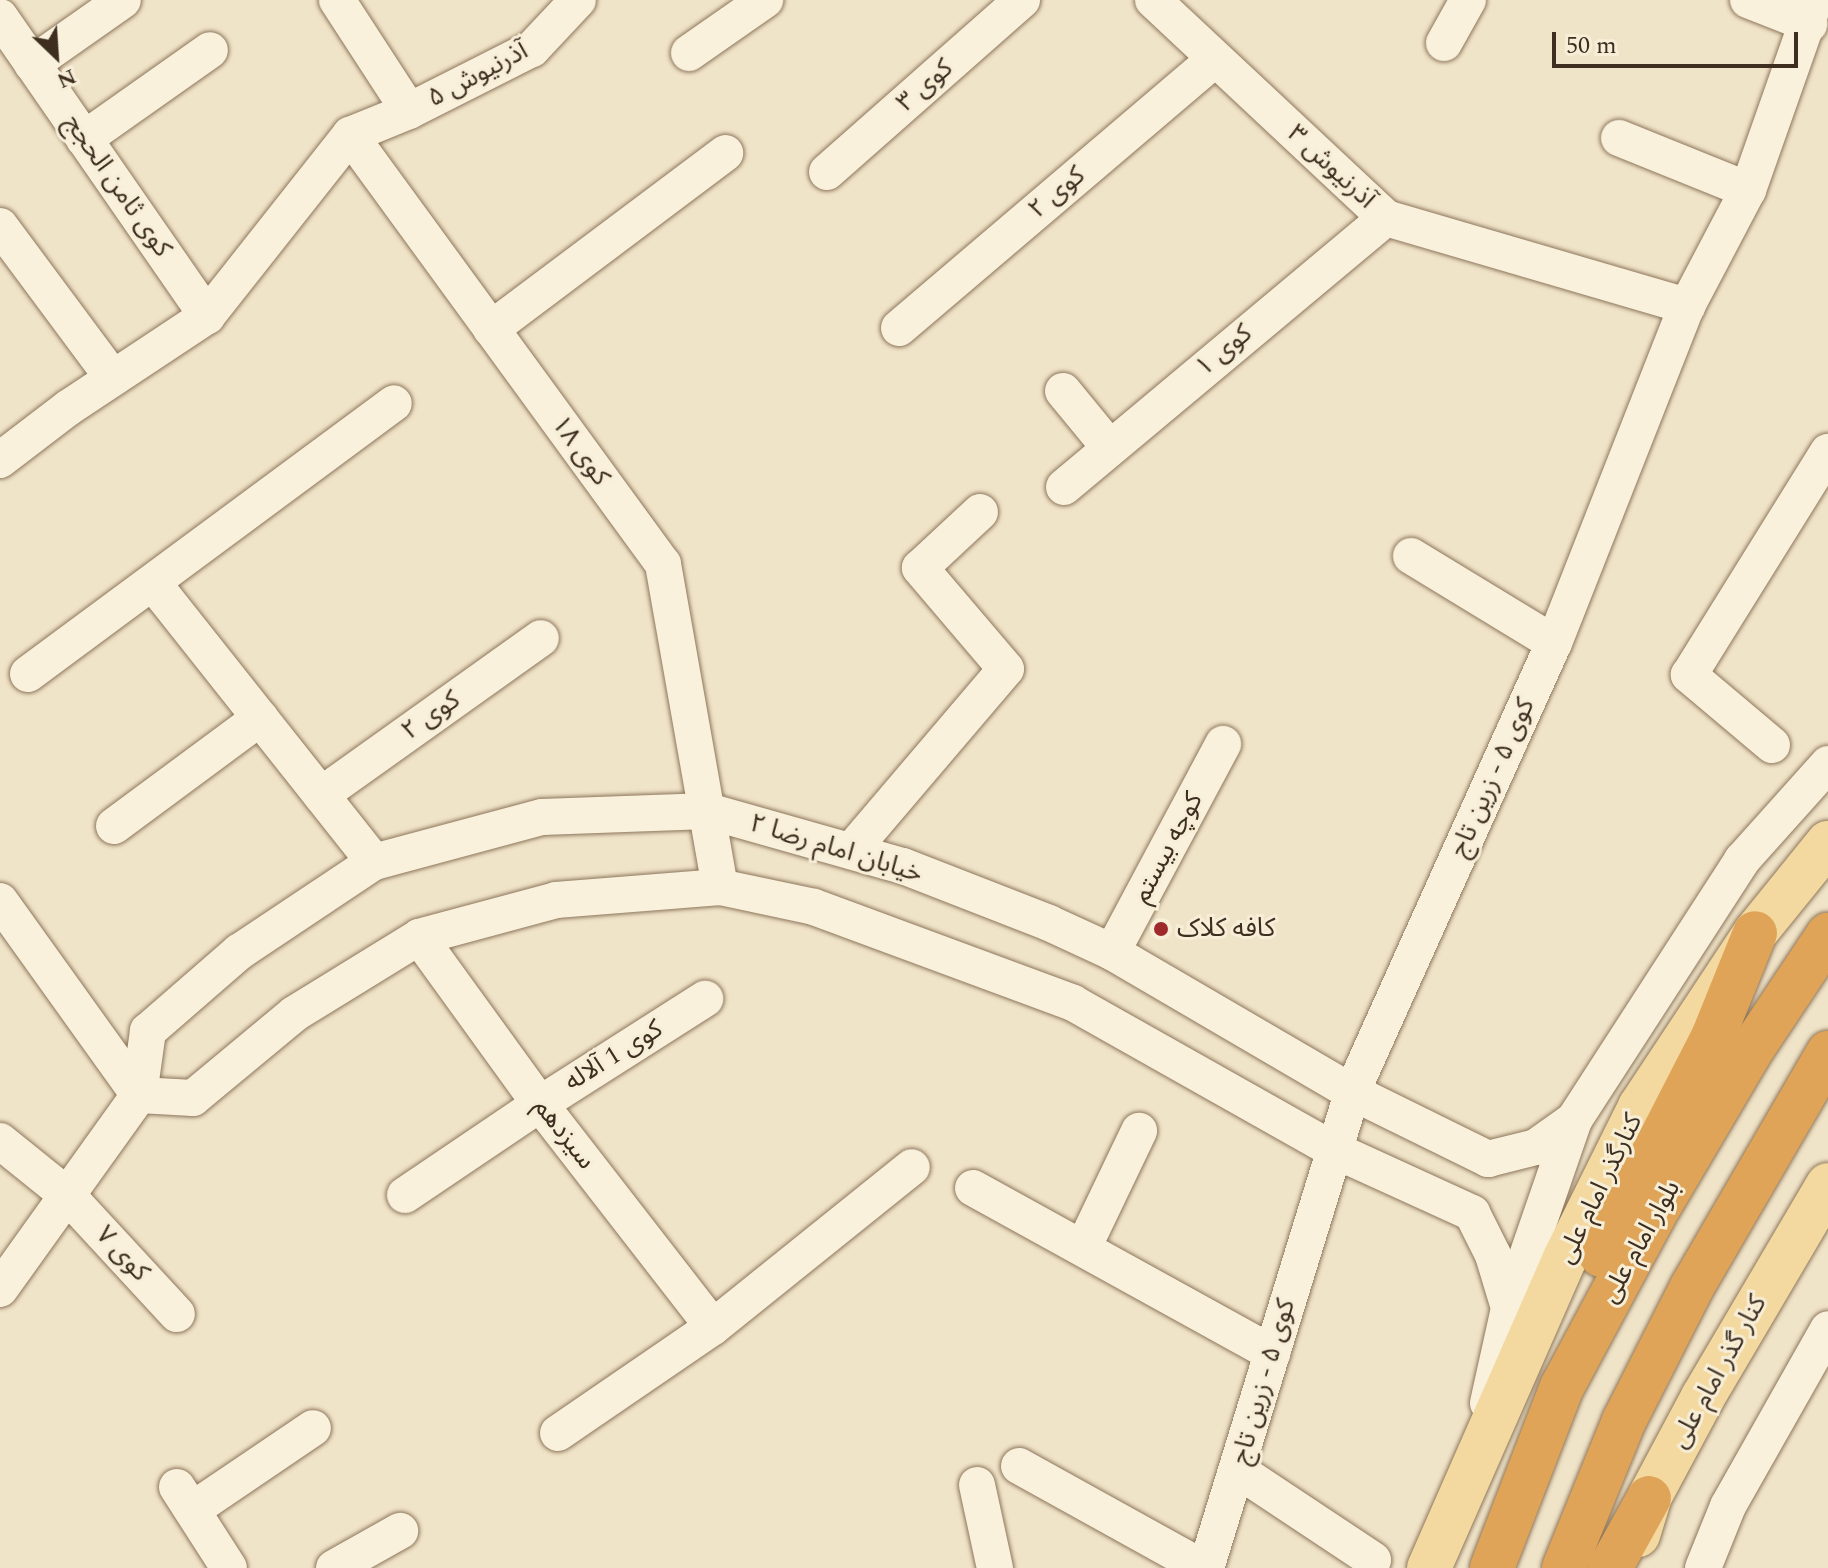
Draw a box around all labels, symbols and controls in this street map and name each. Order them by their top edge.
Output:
north arrow [16,16,96,96]
scale bar [1556,16,1802,66]
text: 50 m [1566,28,1617,64]
street label: آذرنیوش ۵ [423,36,533,114]
street label: کوی ۳ [891,53,959,119]
text: N [51,59,81,97]
street label: کوی ثامن الحجج [56,109,178,263]
street label: آذرنیوش ۳ [1280,118,1382,216]
street label: کوی ۲ [1022,160,1092,226]
street label: کوی ۱ [1189,318,1259,384]
street label: کوی ۱۸ [544,410,616,492]
street label: کوی ۲ [396,685,466,747]
street label: کوی ۵ - زرین تاج [1444,694,1542,862]
street label: کوچه بیستم [1126,787,1210,909]
street label: خیابان امام رضا ۲ [746,808,926,890]
place label: کافه کلاک [1177,913,1275,945]
marker: کافه کلاک [1152,920,1170,938]
street label: کوی 1 آلاله [559,1014,669,1098]
street label: سیزدهم [527,1092,601,1176]
street label: کنارگذر امام علی [1550,1109,1650,1269]
street label: بلوار امام علی [1594,1175,1688,1309]
street label: کوی ۷ [89,1220,155,1288]
street label: کنار گذر امام علی [1664,1290,1774,1454]
street label: کوی ۵ - زرین تاج [1226,1296,1302,1468]

